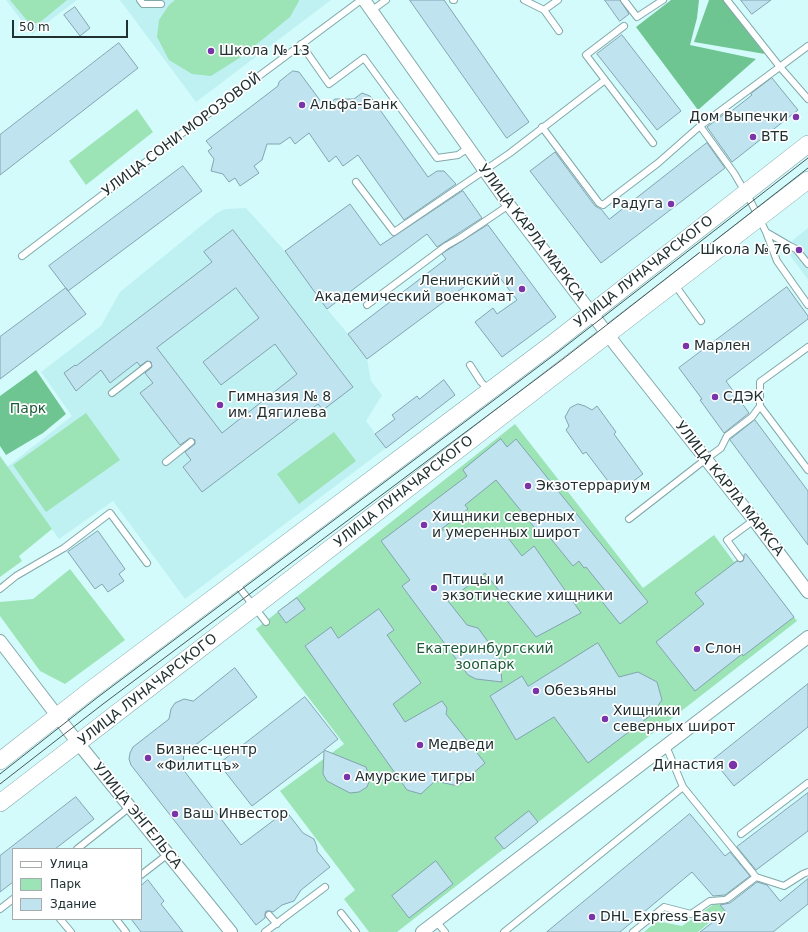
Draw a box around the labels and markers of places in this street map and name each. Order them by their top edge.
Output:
place label: Школа № 13 [219,43,310,59]
marker: Школа № 13 [206,46,216,56]
place label: Альфа-Банк [310,97,398,113]
marker: Альфа-Банк [297,100,307,110]
place label: Дом Выпечки [689,109,788,125]
marker: Дом Выпечки [791,112,801,122]
place label: ВТБ [761,129,789,145]
marker: ВТБ [748,132,758,142]
place label: Радуга [612,196,663,212]
marker: Радуга [666,199,676,209]
place label: Школа № 76 [700,242,791,258]
marker: Школа № 76 [794,245,804,255]
place label: Ленинский и Академический военкомат [315,273,514,306]
marker: Ленинский и Академический военкомат [517,284,527,294]
place label: Марлен [694,338,750,354]
marker: Марлен [681,341,691,351]
place label: Гимназия № 8 им. Дягилева [228,389,331,422]
place label: СДЭК [723,389,763,405]
marker: СДЭК [710,392,720,402]
marker: Гимназия № 8 им. Дягилева [215,400,225,410]
place label: Экзотеррариум [536,478,650,494]
marker: Экзотеррариум [523,481,533,491]
place label: Хищники северных и умеренных широт [432,509,580,542]
marker: Хищники северных и умеренных широт [419,520,429,530]
place label: Птицы и экзотические хищники [442,572,613,604]
marker: Птицы и экзотические хищники [429,583,439,593]
place label: Слон [705,641,741,657]
marker: Слон [692,644,702,654]
place label: Обезьяны [544,683,617,699]
marker: Обезьяны [531,686,541,696]
place label: Хищники северных широт [613,703,736,736]
marker: Хищники северных широт [600,714,610,724]
place label: Медведи [428,737,494,753]
marker: Медведи [415,740,425,750]
place label: Бизнес-центр «Филитцъ» [156,742,257,774]
marker: Бизнес-центр «Филитцъ» [143,753,153,763]
place label: Династия [653,757,724,773]
marker: Династия [727,759,739,771]
place label: Амурские тигры [355,769,475,785]
marker: Амурские тигры [342,772,352,782]
place label: Ваш Инвестор [183,806,288,822]
marker: Ваш Инвестор [170,809,180,819]
place label: DHL Express Easy [600,909,726,925]
marker: DHL Express Easy [587,912,597,922]

